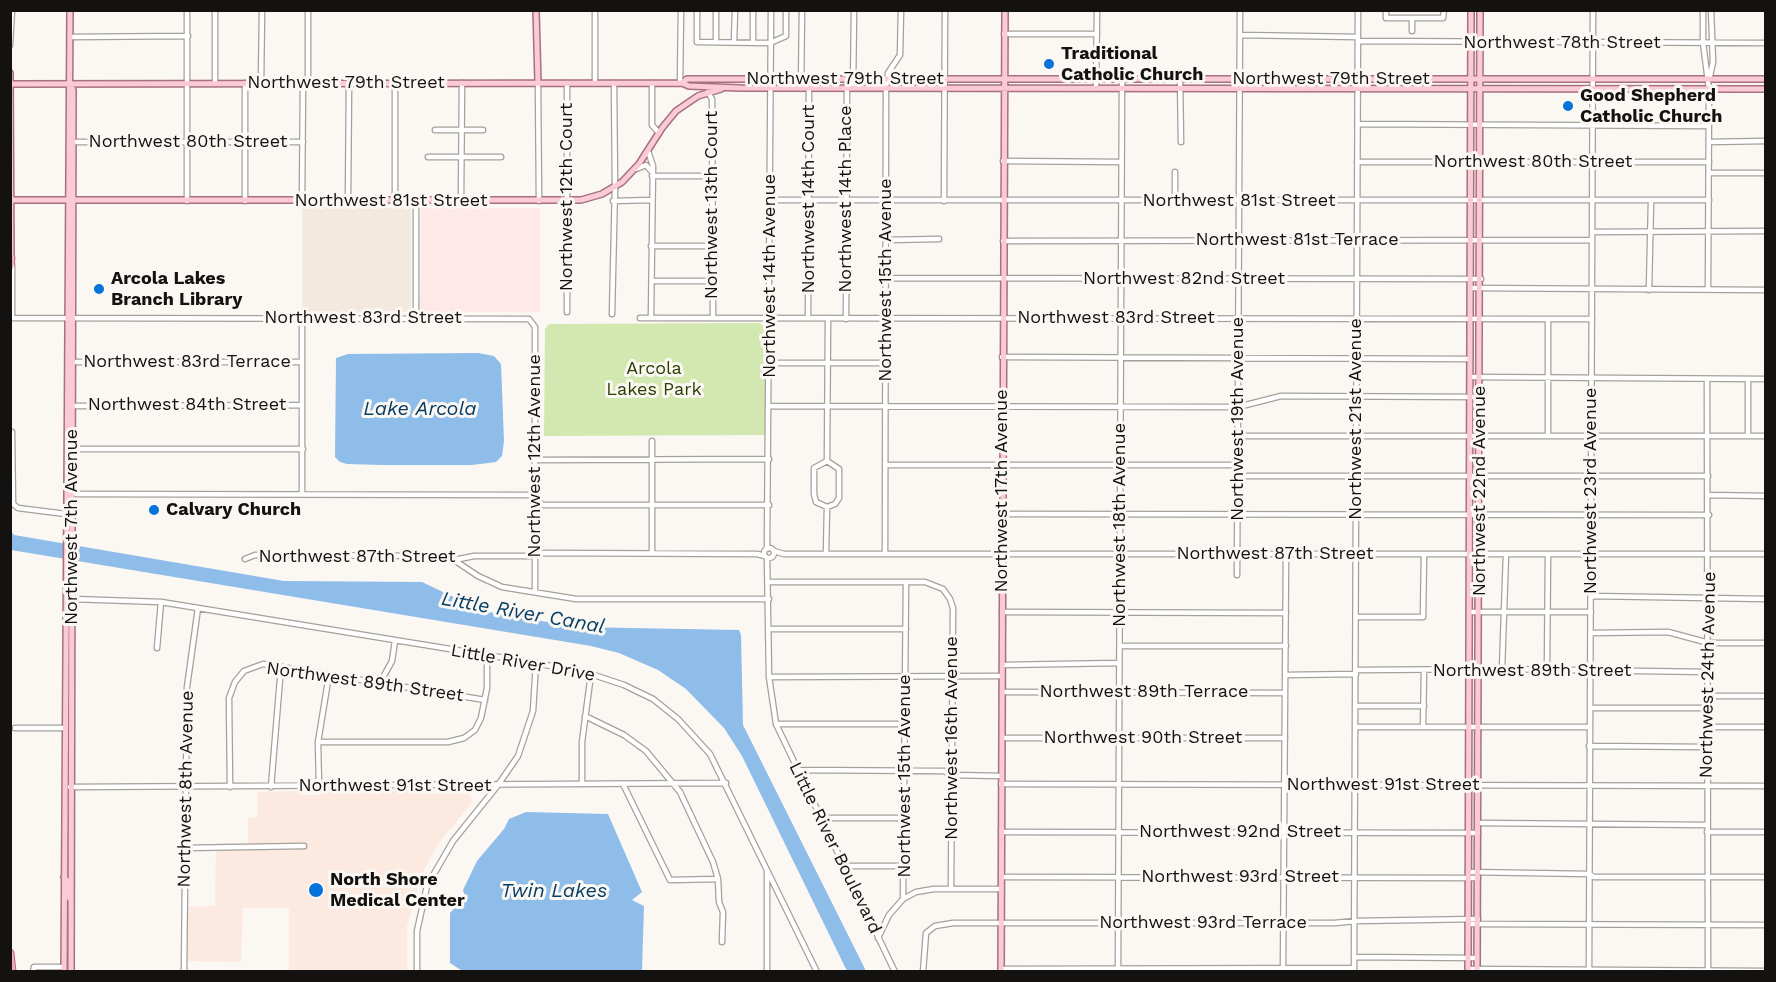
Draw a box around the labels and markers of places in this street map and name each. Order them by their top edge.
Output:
place label: Traditional Catholic Church [1061,43,1203,86]
marker: Traditional Catholic Church [1042,57,1056,71]
place label: Good Shepherd Catholic Church [1580,85,1722,128]
marker: Good Shepherd Catholic Church [1561,99,1575,113]
place label: Arcola Lakes Branch Library [111,268,242,310]
marker: Arcola Lakes Branch Library [92,282,106,296]
place label: Calvary Church [166,499,301,521]
marker: Calvary Church [147,503,161,517]
place label: North Shore Medical Center [330,869,465,912]
marker: North Shore Medical Center [307,881,325,899]

